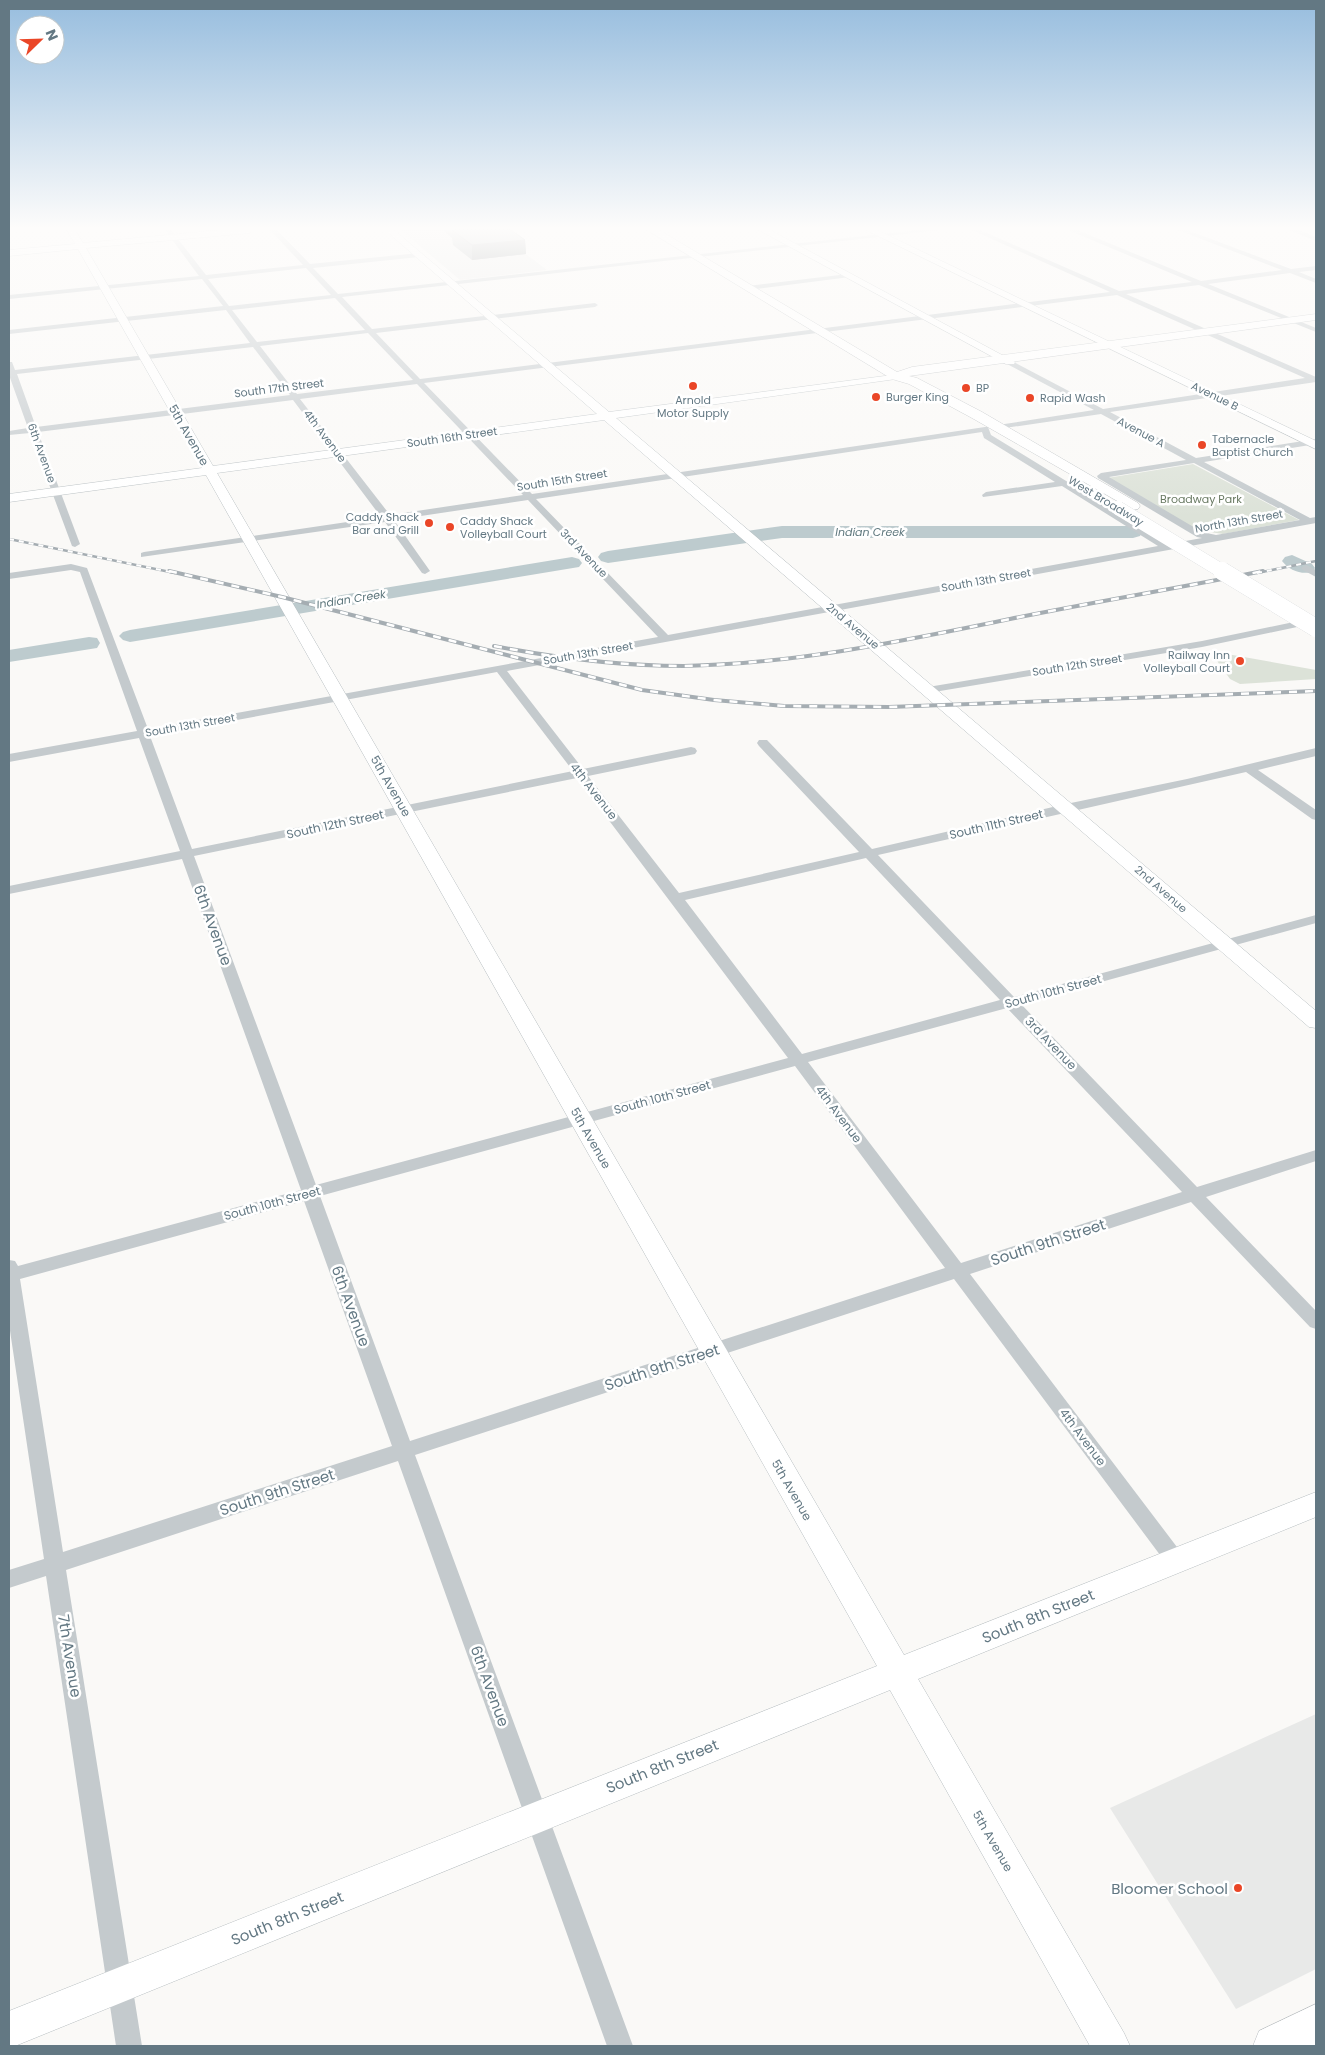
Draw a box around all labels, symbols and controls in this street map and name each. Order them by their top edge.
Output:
north arrow [15,15,65,65]
text: N [41,26,63,44]
street label: South 17th Street [233,375,325,401]
street label: Avenue B [1189,378,1242,414]
marker: Arnold Motor Supply [687,380,699,392]
place label: BP [976,380,989,396]
marker: BP [960,382,972,394]
place label: Burger King [886,389,949,405]
place label: Rapid Wash [1040,390,1106,406]
marker: Burger King [870,391,882,403]
place label: Arnold Motor Supply [657,392,730,421]
marker: Rapid Wash [1024,392,1036,404]
street label: 5th Avenue [165,401,213,469]
street label: 4th Avenue [300,406,350,466]
street label: Avenue A [1114,413,1168,451]
street label: 6th Avenue [24,421,60,485]
street label: South 16th Street [406,423,498,451]
place label: Tabernacle Baptist Church [1212,431,1293,460]
marker: Tabernacle Baptist Church [1196,439,1208,451]
street label: South 15th Street [516,465,608,495]
street label: West Broadway [1065,472,1148,530]
park label: Broadway Park [1160,491,1242,507]
street label: North 13th Street [1194,505,1284,537]
place label: Caddy Shack Bar and Grill [346,509,419,538]
place label: Caddy Shack Volleyball Court [460,513,547,542]
marker: Caddy Shack Bar and Grill [423,517,435,529]
marker: Caddy Shack Volleyball Court [444,521,456,533]
water label: Indian Creek [835,524,906,540]
street label: 3rd Avenue [557,525,612,581]
street label: South 13th Street [940,564,1032,596]
water label: Indian Creek [315,585,388,612]
street label: 2nd Avenue [823,599,883,653]
street label: South 13th Street [542,637,634,669]
place label: Railway Inn Volleyball Court [1143,647,1230,676]
street label: South 12th Street [1031,650,1123,680]
marker: Railway Inn Volleyball Court [1234,655,1246,667]
street label: South 13th Street [144,709,236,741]
street label: 5th Avenue [367,752,415,820]
street label: 4th Avenue [566,759,622,823]
street label: South 12th Street [285,805,385,843]
street label: South 11th Street [947,805,1045,843]
street label: 2nd Avenue [1131,862,1191,916]
street label: 6th Avenue [189,882,237,968]
street label: South 10th Street [1003,970,1103,1012]
street label: 3rd Avenue [1021,1013,1081,1073]
street label: South 10th Street [612,1076,712,1118]
street label: 4th Avenue [812,1082,866,1146]
street label: 5th Avenue [567,1104,615,1172]
street label: South 10th Street [222,1182,322,1224]
street label: South 9th Street [988,1214,1108,1270]
street label: 6th Avenue [327,1263,375,1349]
street label: South 9th Street [602,1339,722,1395]
street label: 4th Avenue [1056,1405,1110,1469]
street label: 5th Avenue [768,1456,816,1524]
street label: South 9th Street [217,1464,337,1520]
street label: South 8th Street [979,1584,1097,1648]
street label: 7th Avenue [53,1613,87,1699]
street label: 6th Avenue [466,1643,514,1729]
street label: South 8th Street [603,1734,721,1798]
street label: 5th Avenue [969,1807,1017,1875]
place label: Bloomer School [1111,1878,1228,1899]
marker: Bloomer School [1232,1882,1244,1894]
street label: South 8th Street [228,1886,346,1950]

